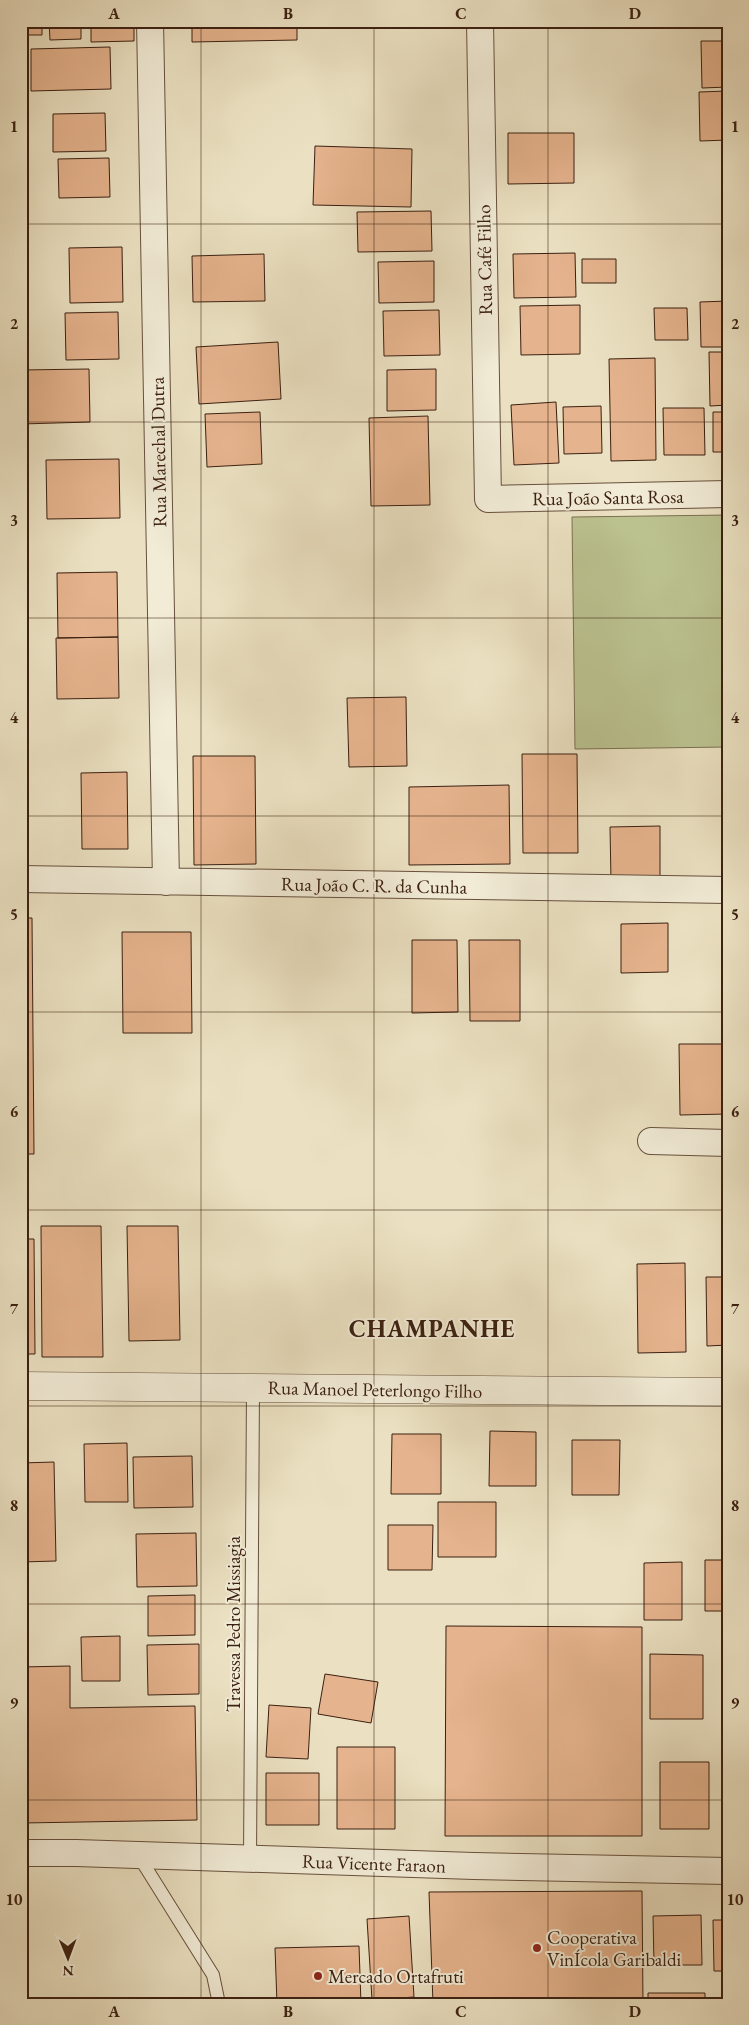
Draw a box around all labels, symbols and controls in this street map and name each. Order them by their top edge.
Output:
text: A [107,3,120,24]
text: B [283,3,293,24]
text: C [455,3,467,24]
text: D [629,3,641,24]
text: 1 [10,116,18,137]
text: 1 [731,116,739,137]
street label: Rua Café Filho [471,204,498,316]
text: 2 [10,313,19,334]
text: 2 [731,313,740,334]
street label: Rua Marechal Dutra [145,376,172,527]
street label: Rua João Santa Rosa [532,484,684,511]
text: 3 [10,510,18,531]
text: 3 [731,510,739,531]
text: 4 [10,707,19,728]
text: 4 [731,707,740,728]
street label: Rua João C. R. da Cunha [281,871,468,900]
text: 5 [10,904,18,925]
text: 5 [731,904,739,925]
text: 6 [10,1101,19,1122]
text: 6 [731,1101,740,1122]
text: 7 [10,1298,19,1319]
text: 7 [731,1298,740,1319]
district label: CHAMPANHE [349,1313,515,1344]
street label: Rua Manoel Peterlongo Filho [267,1375,483,1404]
text: 8 [10,1495,18,1516]
text: 8 [731,1495,739,1516]
street label: Travessa Pedro Missiagia [221,1536,246,1712]
text: 9 [10,1692,19,1713]
text: 9 [731,1692,740,1713]
street label: Rua Vicente Faraon [302,1848,446,1879]
text: 10 [6,1889,23,1910]
text: 10 [727,1889,744,1910]
place label: Cooperativa VinÍcola Garibaldi [547,1925,682,1972]
north arrow [42,1932,92,1982]
marker: Cooperativa VinÍcola Garibaldi [531,1942,543,1954]
text: N [62,1962,74,1980]
place label: Mercado Ortafruti [328,1964,464,1989]
marker: Mercado Ortafruti [312,1970,324,1982]
text: A [107,2001,120,2022]
text: B [283,2001,293,2022]
text: C [455,2001,467,2022]
text: D [629,2001,641,2022]

